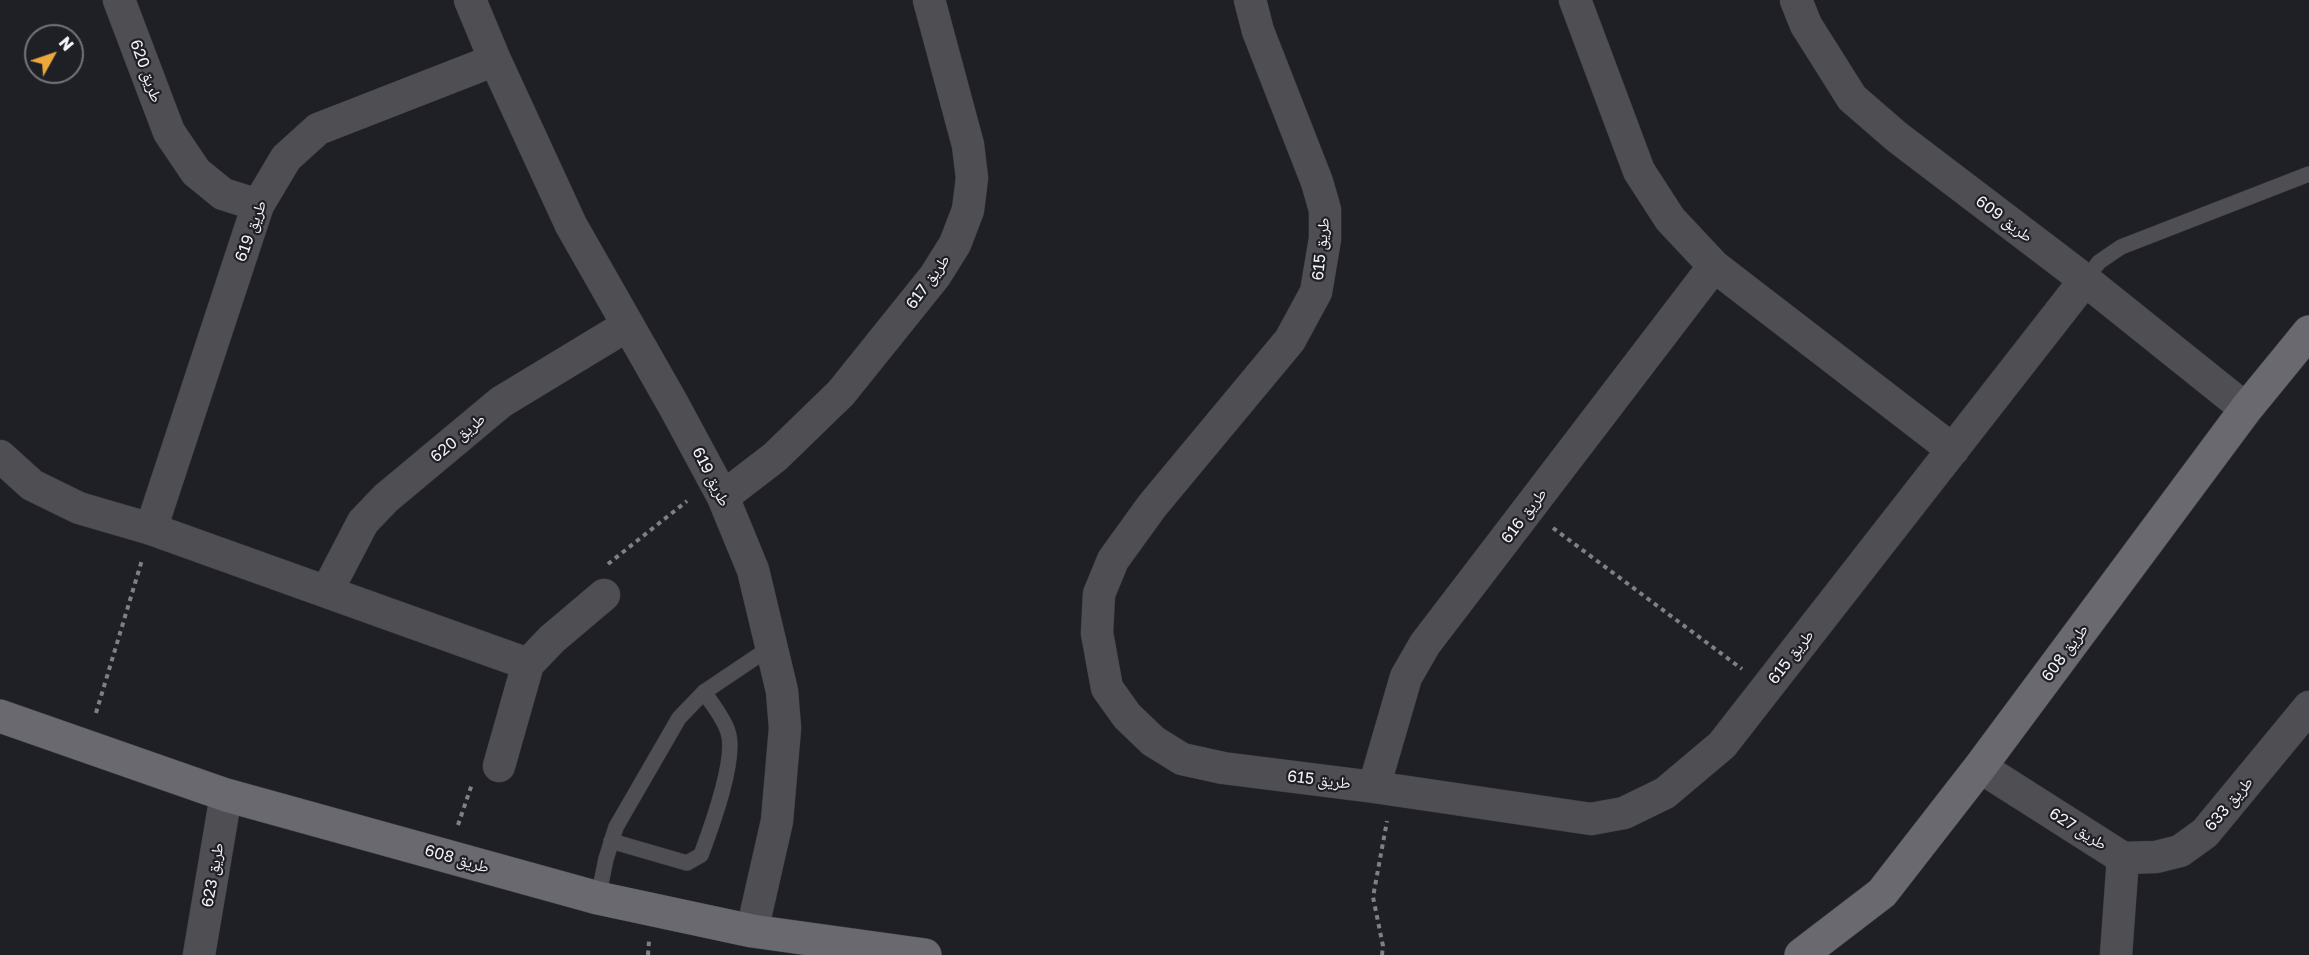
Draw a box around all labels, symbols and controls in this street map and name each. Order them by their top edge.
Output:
north arrow [24,24,84,84]
text: N [55,33,78,55]
street label: طريق 620 [126,37,166,105]
street label: طريق 609 [1972,191,2036,247]
street label: طريق 619 [231,198,271,264]
street label: طريق 615 [1308,216,1334,282]
street label: طريق 617 [902,251,954,313]
street label: طريق 620 [427,410,489,466]
street label: طريق 619 [688,444,734,510]
street label: طريق 616 [1497,485,1551,547]
street label: طريق 608 [2037,621,2093,685]
street label: طريق 615 [1764,626,1818,688]
street label: طريق 615 [1286,767,1352,793]
street label: طريق 633 [2201,773,2257,835]
street label: طريق 627 [2046,804,2110,854]
street label: طريق 623 [198,841,228,909]
street label: طريق 608 [423,841,491,877]

